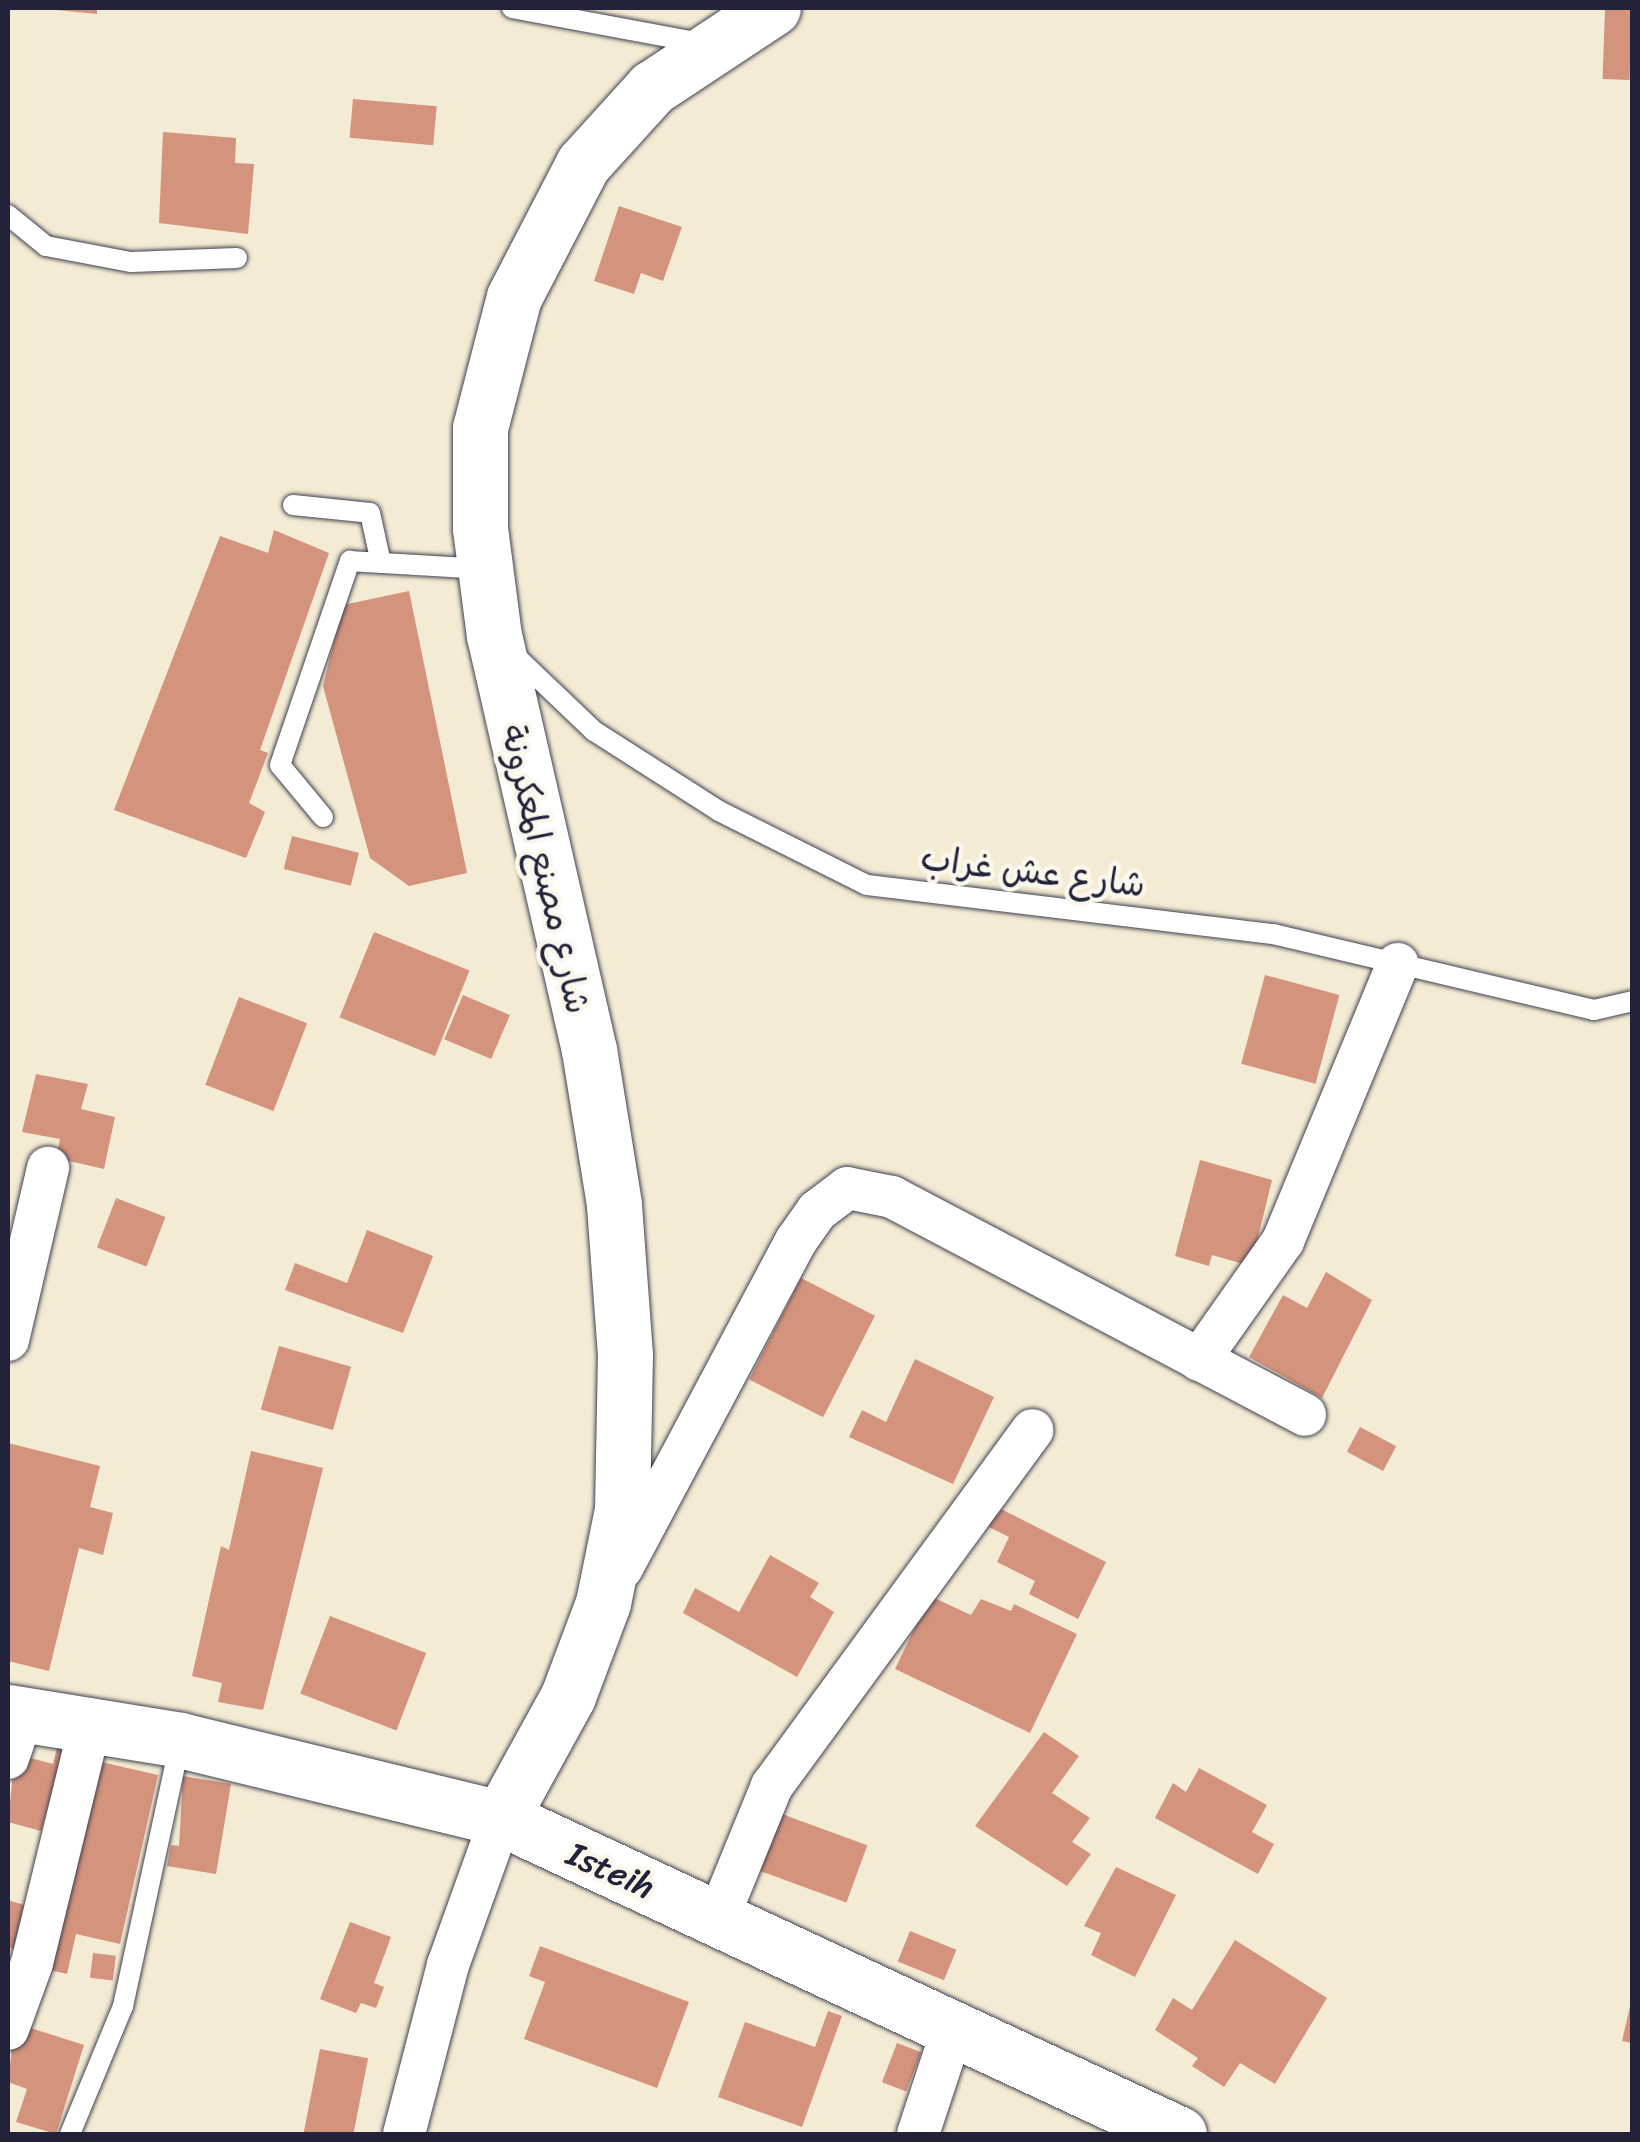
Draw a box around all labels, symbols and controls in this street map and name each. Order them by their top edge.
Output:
street label: شارع مصنع المعكرونة [492,720,600,1018]
street label: شارع عش غراب [918,836,1148,906]
street label: Isteih [561,1832,661,1908]

